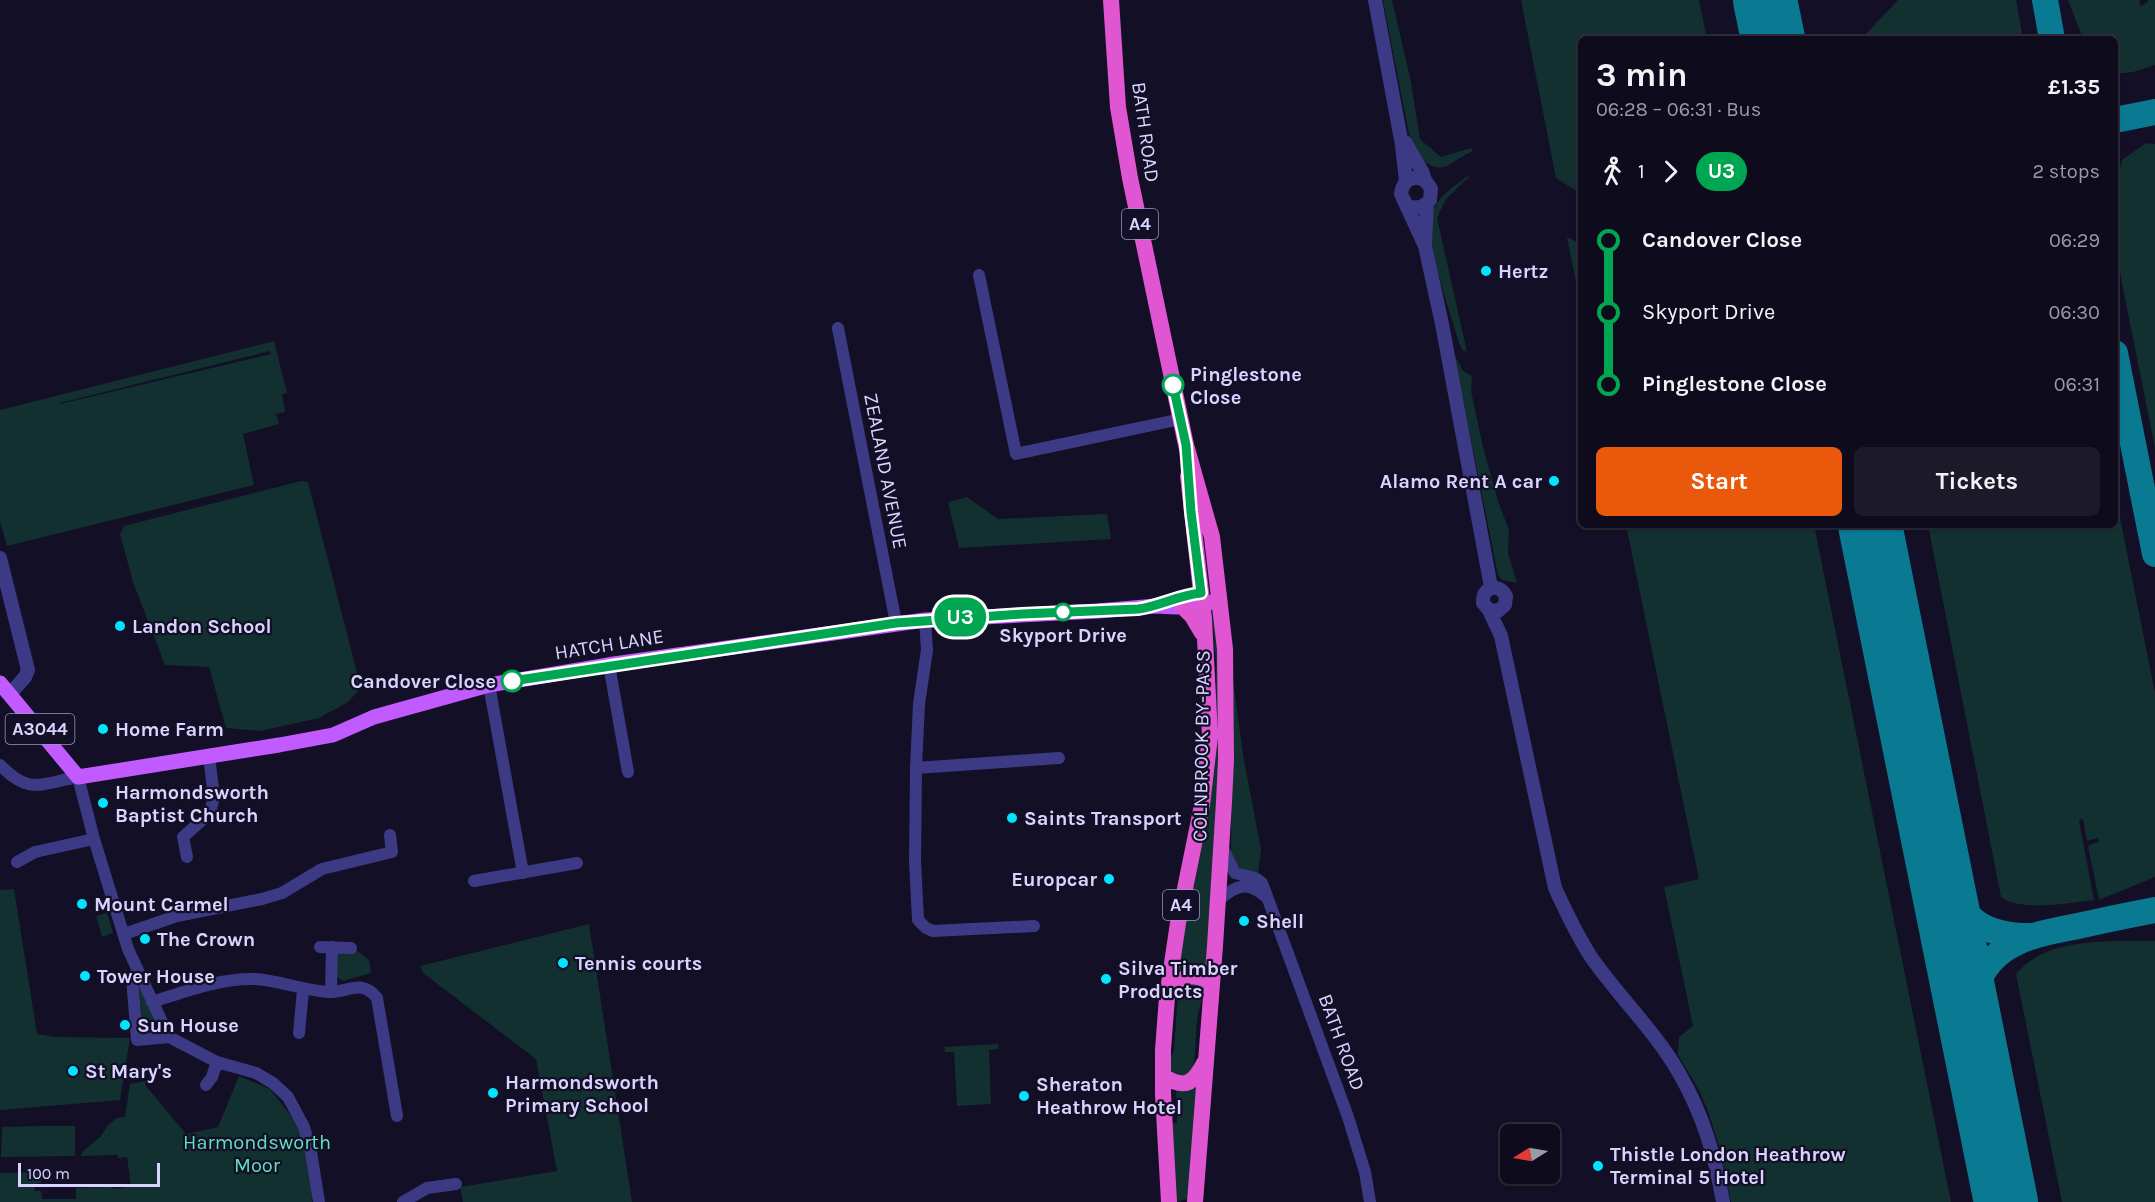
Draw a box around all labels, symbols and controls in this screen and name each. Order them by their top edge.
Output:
text: 3 min [1596,56,1688,94]
text: £1.35 [2048,74,2100,100]
street label: BATH ROAD [1127,80,1164,184]
text: 06:28 – 06:31 · Bus [1596,98,1761,121]
icon: walk [1596,155,1629,188]
icon: forward [1654,155,1687,188]
text: U3 [1708,159,1735,183]
text: 1 [1638,160,1645,183]
text: 2 stops [2033,160,2100,183]
road number: A4 [1122,209,1158,239]
text: Candover Close [1642,227,1802,253]
text: 06:29 [2049,229,2100,252]
place label: Hertz [1498,260,1548,283]
marker: Hertz [1479,264,1493,278]
text: Skyport Drive [1642,299,1775,325]
text: 06:30 [2048,301,2100,324]
place label: Pinglestone Close [1190,363,1302,409]
text: Pinglestone Close [1642,371,1827,397]
text: 06:31 [2054,373,2100,396]
marker: Pinglestone Close [1162,374,1184,396]
street label: ZEALAND AVENUE [859,391,912,551]
button: Start [1596,447,1842,516]
button: Tickets [1854,447,2100,516]
place label: Alamo Rent A car [1380,470,1542,493]
marker: Alamo Rent A car [1547,474,1561,488]
line badge: U3 [933,598,987,636]
marker: Skyport Drive [1054,603,1072,621]
text: U3 [946,605,974,629]
place label: Landon School [132,615,272,638]
marker: Landon School [113,619,127,633]
place label: Skyport Drive [999,624,1127,647]
street label: HATCH LANE [553,625,665,664]
street label: COLNBROOK BY-PASS [1188,650,1215,842]
place label: Candover Close [350,670,496,693]
marker: Candover Close [501,670,523,692]
road number: A3044 [6,714,74,744]
place label: Home Farm [115,718,224,741]
marker: Home Farm [96,722,110,736]
place label: Harmondsworth Baptist Church [115,781,269,827]
marker: Harmondsworth Baptist Church [96,796,110,810]
place label: Saints Transport [1024,807,1182,830]
marker: Saints Transport [1005,811,1019,825]
place label: Europcar [1011,868,1097,891]
marker: Europcar [1102,872,1116,886]
road number: A4 [1163,890,1199,920]
place label: Mount Carmel [94,893,229,916]
marker: Mount Carmel [75,897,89,911]
place label: Shell [1256,910,1304,933]
marker: Shell [1237,914,1251,928]
place label: The Crown [157,928,255,951]
marker: The Crown [138,932,152,946]
place label: Tennis courts [575,952,702,975]
marker: Tennis courts [556,956,570,970]
place label: Silva Timber Products [1118,957,1238,1003]
place label: Tower House [97,965,215,988]
marker: Tower House [78,969,92,983]
marker: Silva Timber Products [1099,972,1113,986]
street label: BATH ROAD [1313,991,1370,1094]
place label: Sun House [137,1014,239,1037]
marker: Sun House [118,1018,132,1032]
place label: St Mary's [85,1060,172,1083]
marker: St Mary's [66,1064,80,1078]
place label: Harmondsworth Primary School [505,1071,659,1117]
place label: Sheraton Heathrow Hotel [1036,1073,1182,1119]
marker: Harmondsworth Primary School [486,1086,500,1100]
marker: Sheraton Heathrow Hotel [1017,1089,1031,1103]
north arrow [1500,1124,1560,1184]
map controls [1500,1124,1560,1184]
park label: Harmondsworth Moor [183,1131,331,1177]
place label: Thistle London Heathrow Terminal 5 Hotel [1610,1143,1846,1189]
marker: Thistle London Heathrow Terminal 5 Hotel [1591,1159,1605,1173]
scale bar [18,1160,160,1188]
text: 100 m [27,1164,70,1183]

